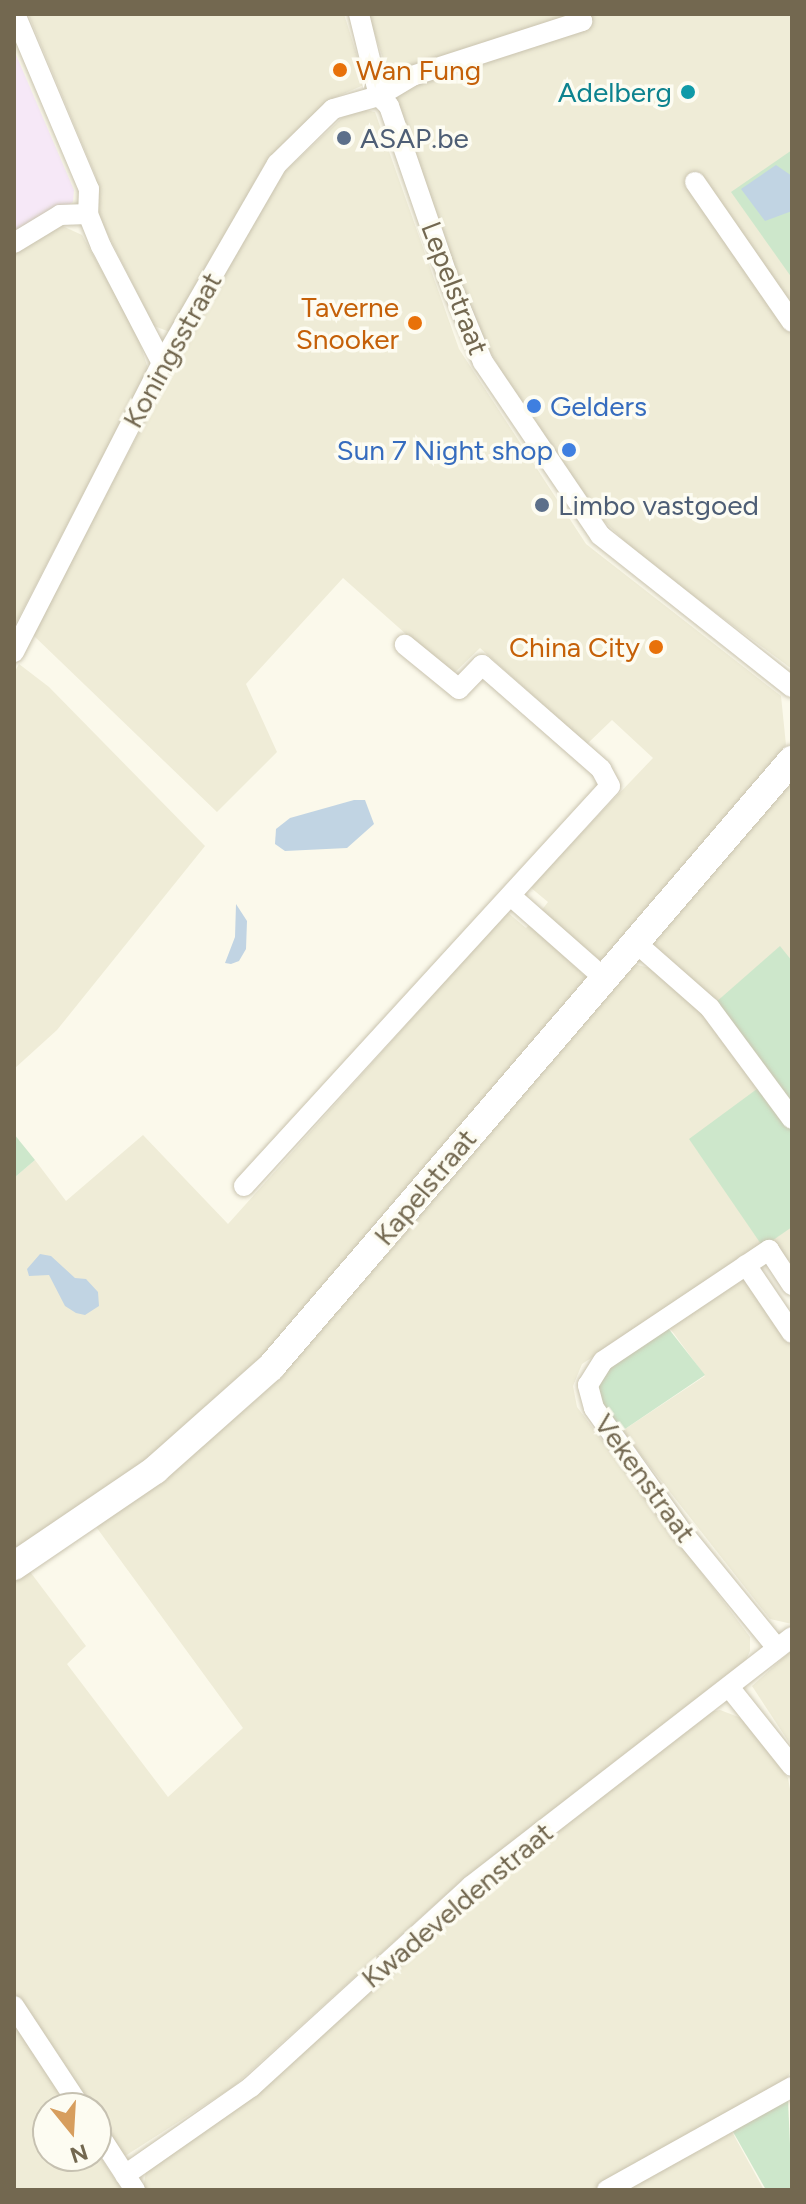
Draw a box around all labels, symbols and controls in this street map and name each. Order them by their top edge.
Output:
place label: Wan Fung [356,53,481,87]
marker: Wan Fung [331,61,349,79]
place label: Adelberg [558,75,672,109]
marker: Adelberg [679,83,697,101]
place label: ASAP.be [360,121,469,155]
marker: ASAP.be [335,129,353,147]
street label: Lepelstraat [414,217,496,359]
street label: Koningsstraat [115,266,229,434]
place label: Taverne Snooker [296,290,399,356]
marker: Taverne Snooker [406,314,424,332]
place label: Gelders [550,389,647,423]
marker: Gelders [525,397,543,415]
place label: Sun 7 Night shop [337,433,553,467]
marker: Sun 7 Night shop [560,441,578,459]
place label: Limbo vastgoed [558,488,759,522]
marker: Limbo vastgoed [533,496,551,514]
place label: China City [509,630,640,664]
marker: China City [647,638,665,656]
street label: Kapelstraat [367,1122,483,1252]
street label: Vekenstraat [587,1407,703,1549]
street label: Kwadeveldenstraat [355,1815,559,1995]
north arrow [32,2092,112,2172]
text: N [67,2138,91,2169]

